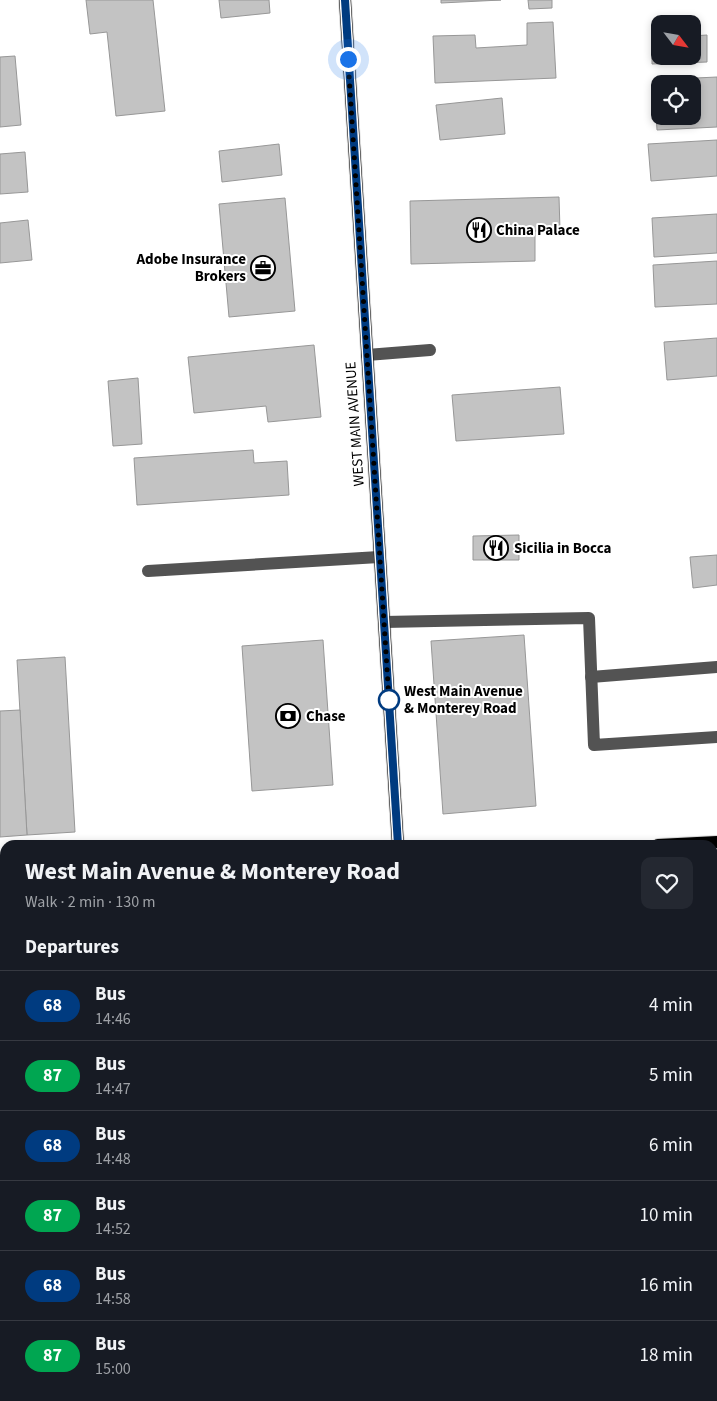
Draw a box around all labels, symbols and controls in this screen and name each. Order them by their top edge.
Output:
north arrow [651,15,701,65]
map controls [651,15,701,125]
your location [336,47,361,72]
button: locate [651,75,701,125]
restaurant icon: China Palace [466,217,492,243]
place label: China Palace [496,220,580,241]
place label: Adobe Insurance Brokers [135,249,246,287]
office icon: Adobe Insurance Brokers [250,255,276,281]
street label: WEST MAIN AVENUE [340,361,370,487]
restaurant icon: Sicilia in Bocca [483,535,509,561]
place label: Sicilia in Bocca [514,538,612,559]
place label: West Main Avenue & Monterey Road [404,681,523,719]
marker: West Main Avenue & Monterey Road [378,689,400,711]
bank icon: Chase [275,703,301,729]
place label: Chase [306,706,346,727]
text: West Main Avenue & Monterey Road [25,854,400,889]
button: heart [641,857,693,909]
text: Walk · 2 min · 130 m [25,891,156,913]
text: Departures [25,934,119,961]
text: Bus [95,981,126,1008]
text: 4 min [649,992,693,1019]
text: 68 [43,993,62,1018]
text: 14:46 [95,1008,131,1030]
text: Bus [95,1051,126,1078]
text: 5 min [649,1062,693,1089]
text: 87 [43,1063,62,1088]
text: 14:47 [95,1078,131,1100]
text: Bus [95,1121,126,1148]
text: 6 min [649,1132,693,1159]
text: 68 [43,1133,62,1158]
text: 14:48 [95,1148,131,1170]
text: Bus [95,1191,126,1218]
text: 10 min [639,1202,693,1229]
text: 87 [43,1203,62,1228]
text: 14:52 [95,1218,131,1240]
text: Bus [95,1261,126,1288]
text: 16 min [639,1272,693,1299]
text: 68 [43,1273,62,1298]
text: 14:58 [95,1288,131,1310]
text: Bus [95,1331,126,1358]
text: 18 min [639,1342,693,1369]
text: 87 [43,1343,62,1368]
text: 15:00 [95,1358,131,1380]

